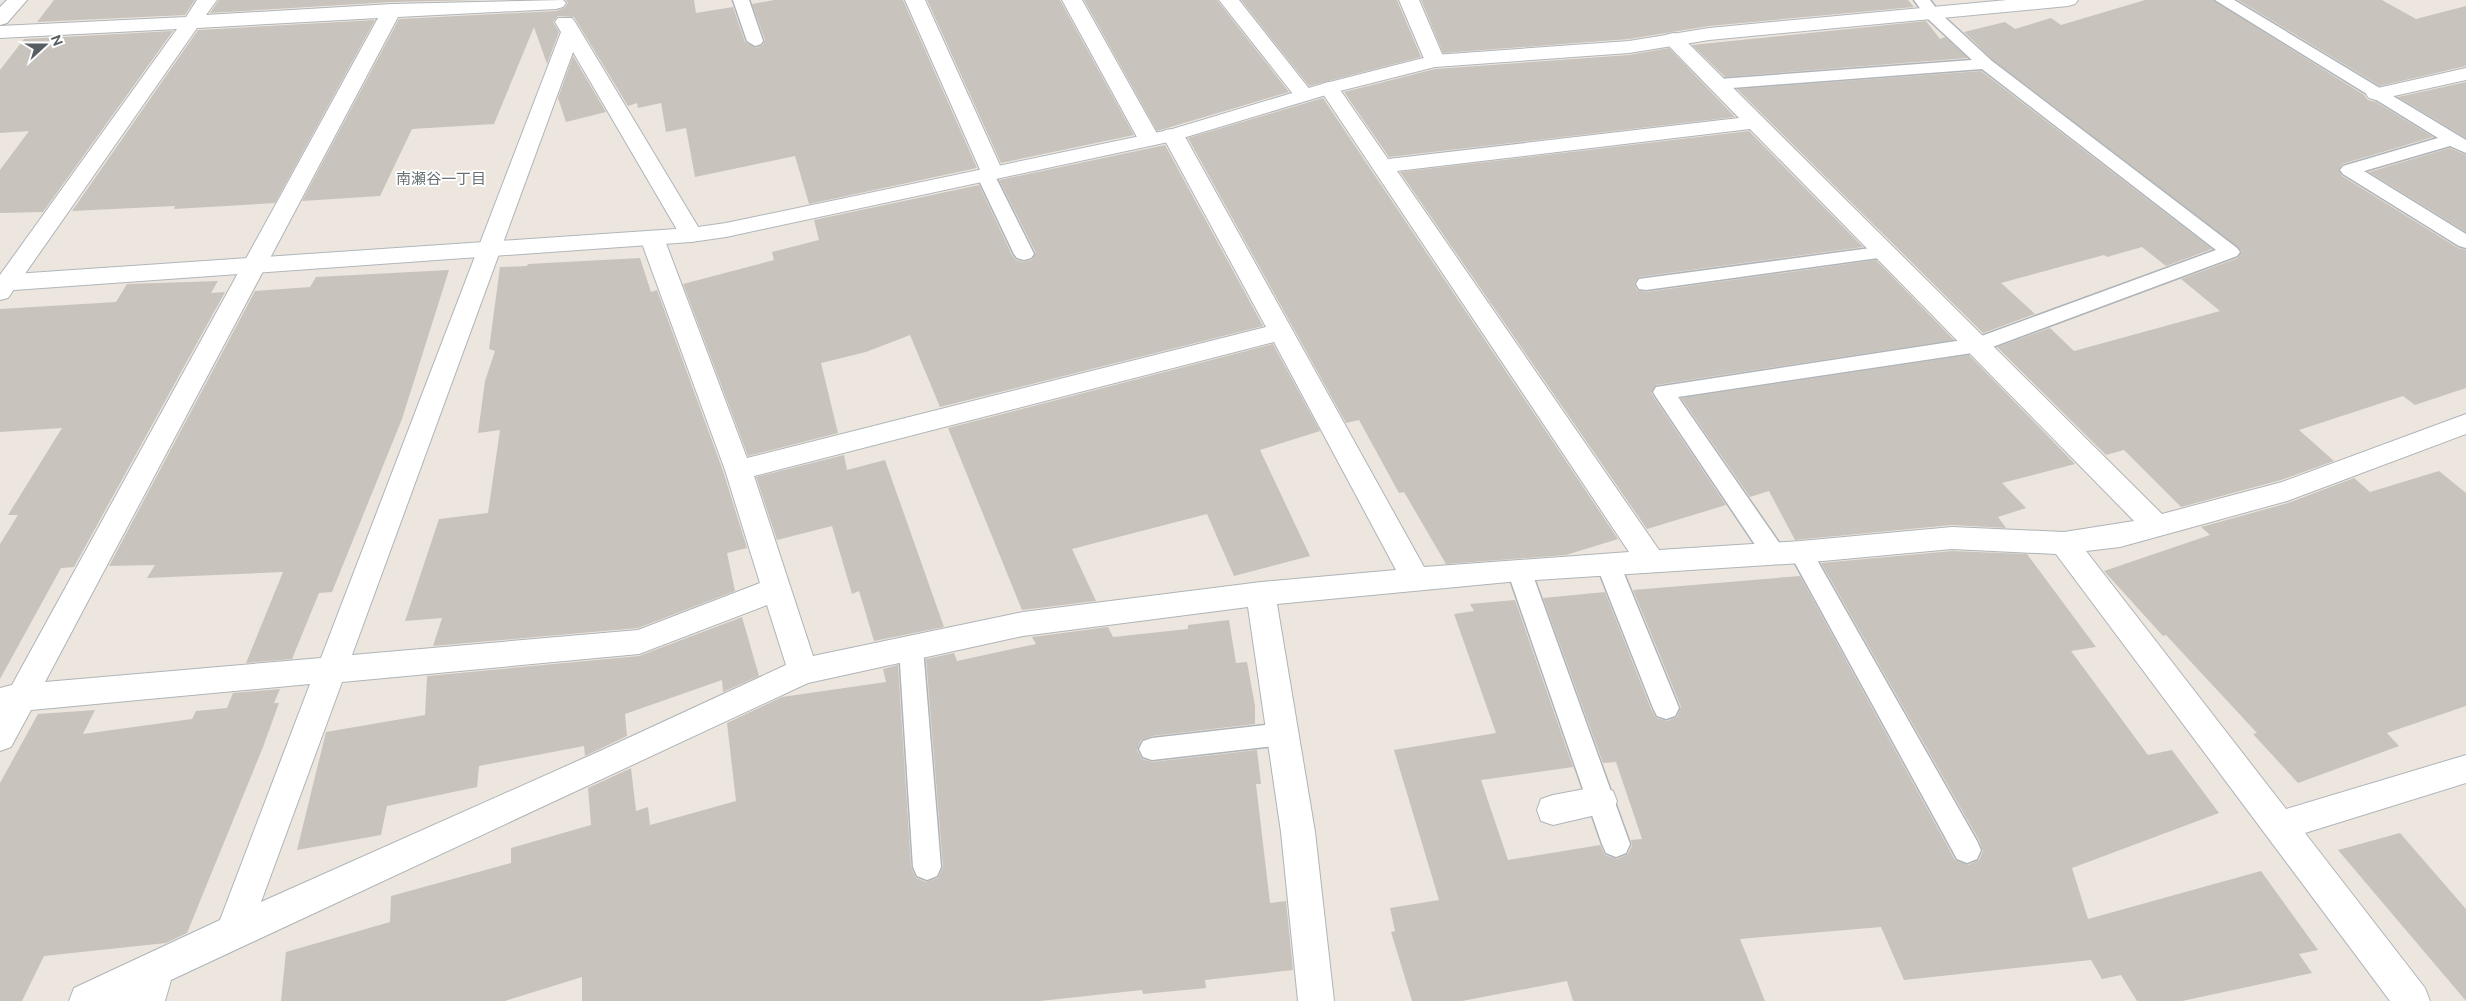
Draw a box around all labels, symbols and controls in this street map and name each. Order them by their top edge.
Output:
north arrow [20,20,70,70]
text: N [48,33,66,48]
district label: 南瀬谷一丁目 [396,170,486,187]

